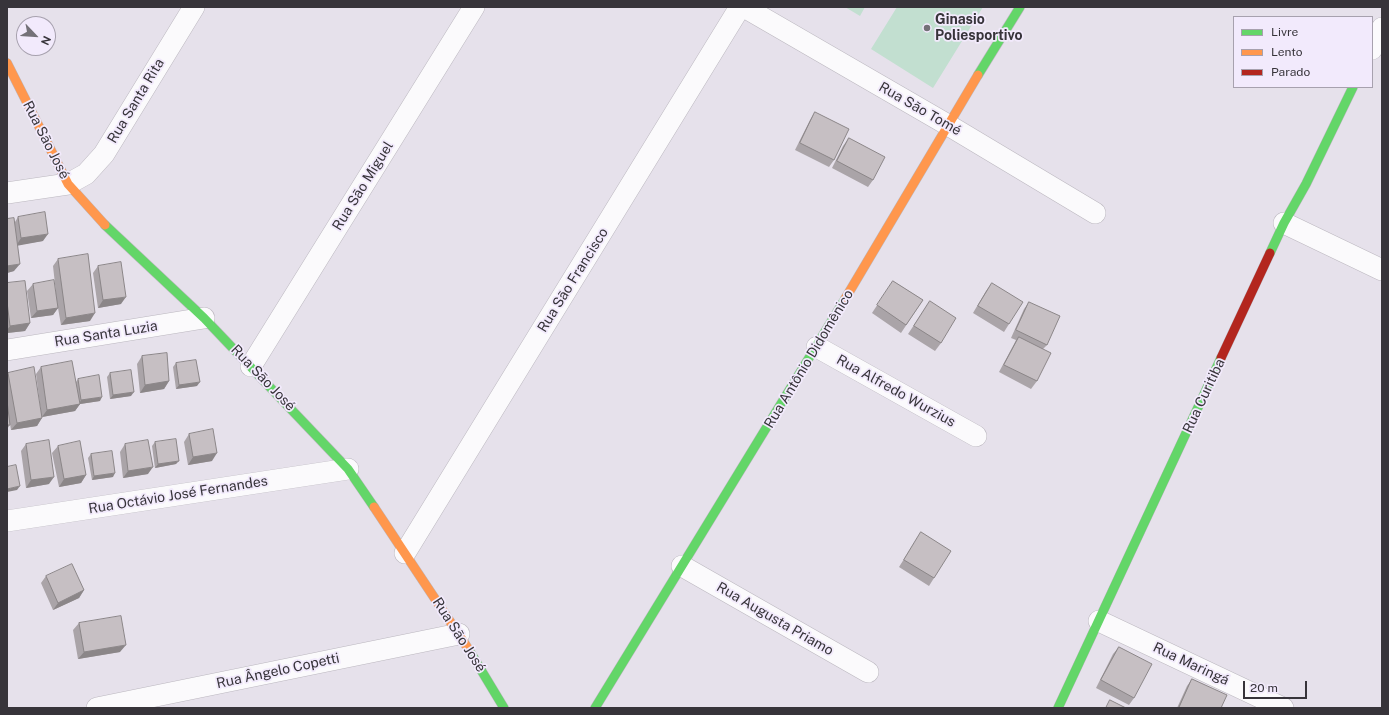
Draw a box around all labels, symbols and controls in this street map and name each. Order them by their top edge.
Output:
place label: Ginasio Poliesportivo [935,12,1023,44]
north arrow [16,16,56,56]
legend [1233,16,1373,88]
marker: Ginasio Poliesportivo [922,23,932,33]
text: Livre [1271,25,1298,39]
text: N [39,34,53,47]
text: Lento [1271,45,1302,59]
street label: Rua Santa Rita [104,56,168,146]
text: Parado [1271,65,1310,79]
street label: Rua São Tomé [876,79,964,139]
street label: Rua São José [19,98,73,182]
street label: Rua São Miguel [329,138,397,234]
street label: Rua São Francisco [534,225,612,335]
street label: Rua Antônio Didomênico [761,287,857,431]
street label: Rua Santa Luzia [53,318,159,350]
street label: Rua São José [227,341,299,415]
street label: Rua Alfredo Wurzius [834,351,958,431]
street label: Rua Curitiba [1179,356,1229,436]
street label: Rua Octávio José Fernandes [87,473,269,517]
street label: Rua Augusta Priamo [714,579,836,659]
street label: Rua São José [429,595,489,675]
street label: Rua Maringá [1150,639,1232,689]
street label: Rua Ângelo Copetti [215,650,341,692]
scale bar [1245,673,1309,699]
text: 20 m [1250,681,1278,695]

